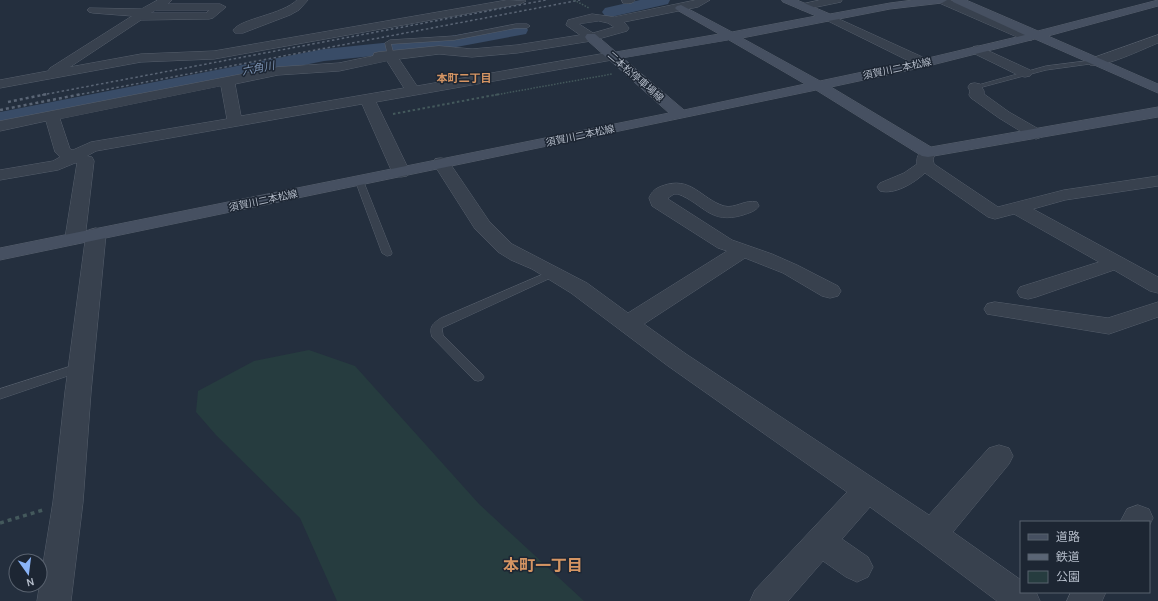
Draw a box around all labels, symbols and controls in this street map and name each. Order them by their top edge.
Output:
street label: 二本松停車場線 [605,49,666,104]
street label: 須賀川二本松線 [862,56,933,82]
water label: 六角川 [241,59,277,78]
district label: 本町二丁目 [437,72,492,85]
street label: 須賀川二本松線 [545,123,616,149]
street label: 須賀川二本松線 [228,188,299,214]
legend [1020,521,1150,593]
text: 道路 [1056,530,1080,544]
text: 鉄道 [1056,550,1080,564]
north arrow [8,553,48,593]
district label: 本町一丁目 [503,556,583,575]
text: 公園 [1056,570,1080,584]
text: N [25,575,36,589]

